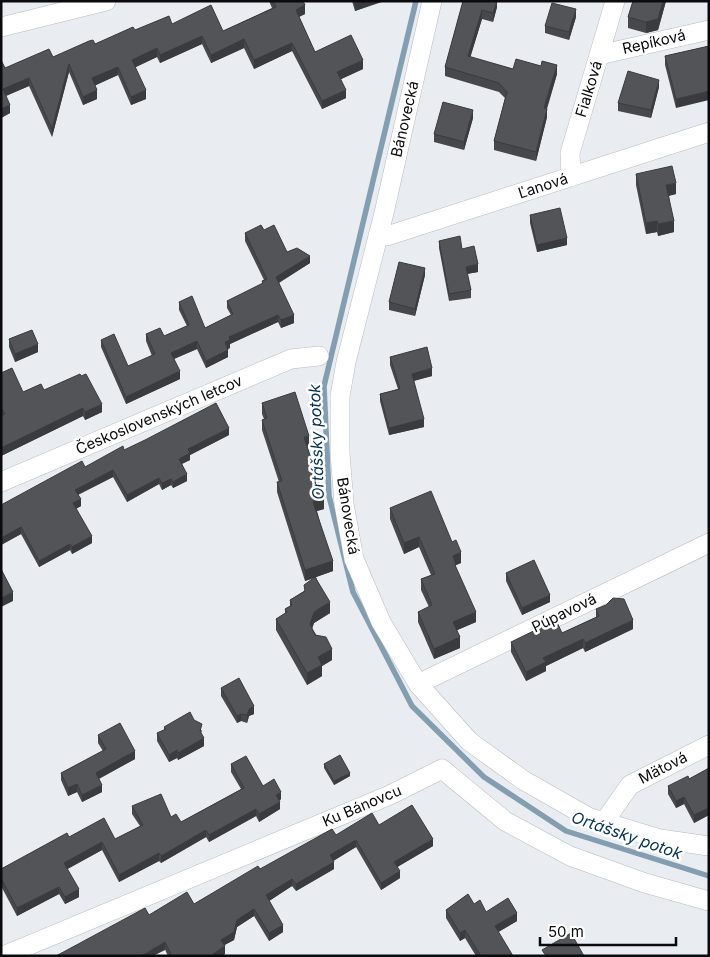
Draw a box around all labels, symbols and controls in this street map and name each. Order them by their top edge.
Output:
street label: Repíková [620,25,687,58]
street label: Fialková [571,58,606,119]
street label: Bánovecká [386,79,423,159]
street label: Ľanová [516,169,570,202]
street label: Československých letcov [73,371,246,458]
water label: Ortášsky potok [304,384,328,500]
street label: Bánovecká [333,476,364,556]
street label: Púpavová [528,589,599,636]
street label: Mätová [635,747,690,788]
street label: Ku Bánovcu [319,780,404,831]
water label: Ortášsky potok [569,807,685,863]
scale bar [540,914,676,946]
text: 50 m [548,922,584,941]

